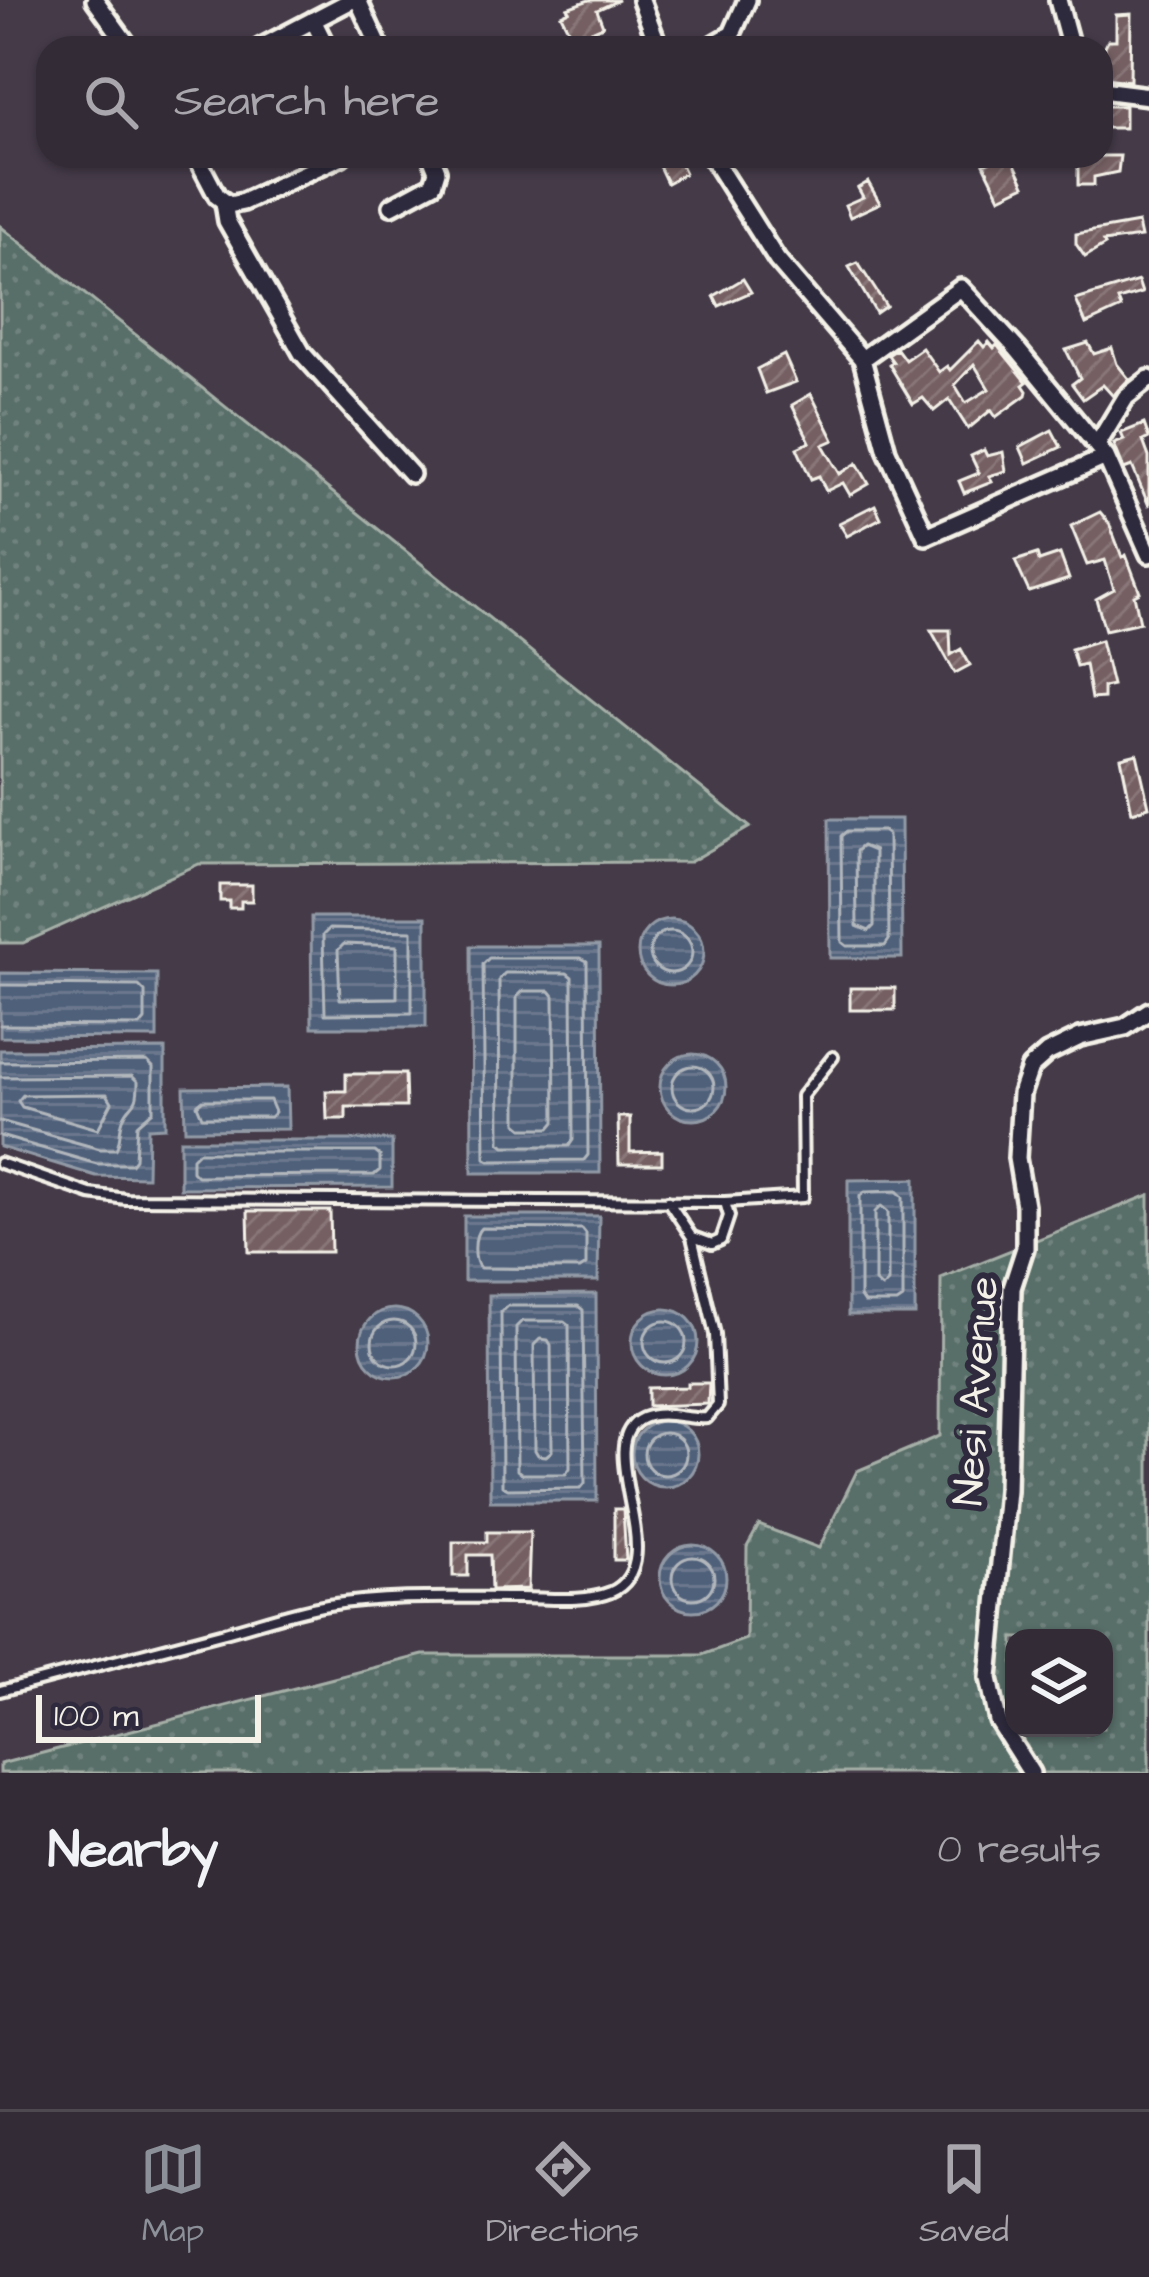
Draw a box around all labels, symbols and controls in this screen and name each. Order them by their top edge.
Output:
search box [36,36,1113,168]
icon: search [78,69,144,135]
text: Search here [174,71,440,133]
street label: Nesi Avenue [940,1274,1014,1508]
map controls [1005,1629,1113,1737]
button: layers [1005,1629,1113,1737]
scale bar [36,1689,261,1742]
text: 100 m [54,1693,139,1739]
text: Nearby [48,1816,218,1887]
text: 0 results [937,1824,1101,1878]
tab: Map [140,2136,206,2254]
tab: Directions [486,2136,639,2254]
tab: Saved [919,2136,1009,2254]

